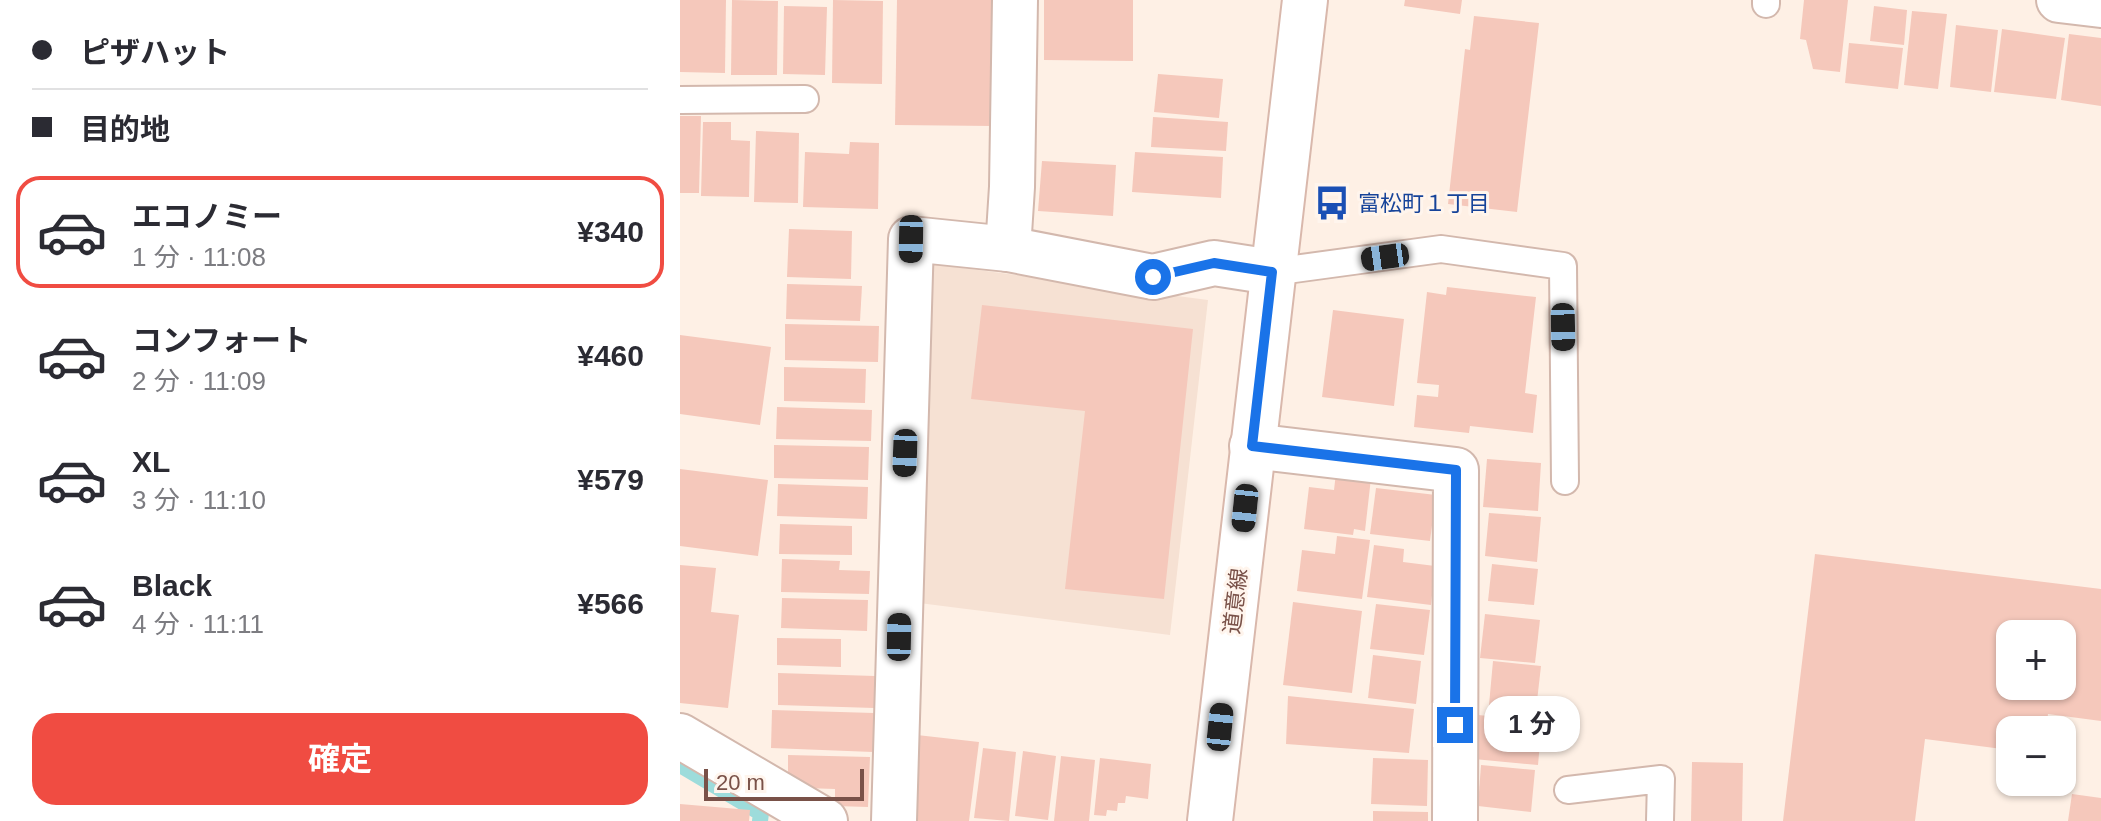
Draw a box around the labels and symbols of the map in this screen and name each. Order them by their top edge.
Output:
bus stop icon: 富松町１丁目 [1313,184,1351,222]
place label: 富松町１丁目 [1358,191,1490,216]
car [899,215,923,263]
car [1360,242,1410,272]
route start [1135,259,1171,295]
car [1551,303,1575,351]
car [892,429,918,477]
car [1231,483,1259,533]
street label: 道意線 [1219,567,1252,635]
car [887,613,911,661]
callout: 1 分 [1483,697,1579,753]
car [1206,702,1234,752]
route end [1437,707,1473,743]
scale bar [704,765,864,801]

